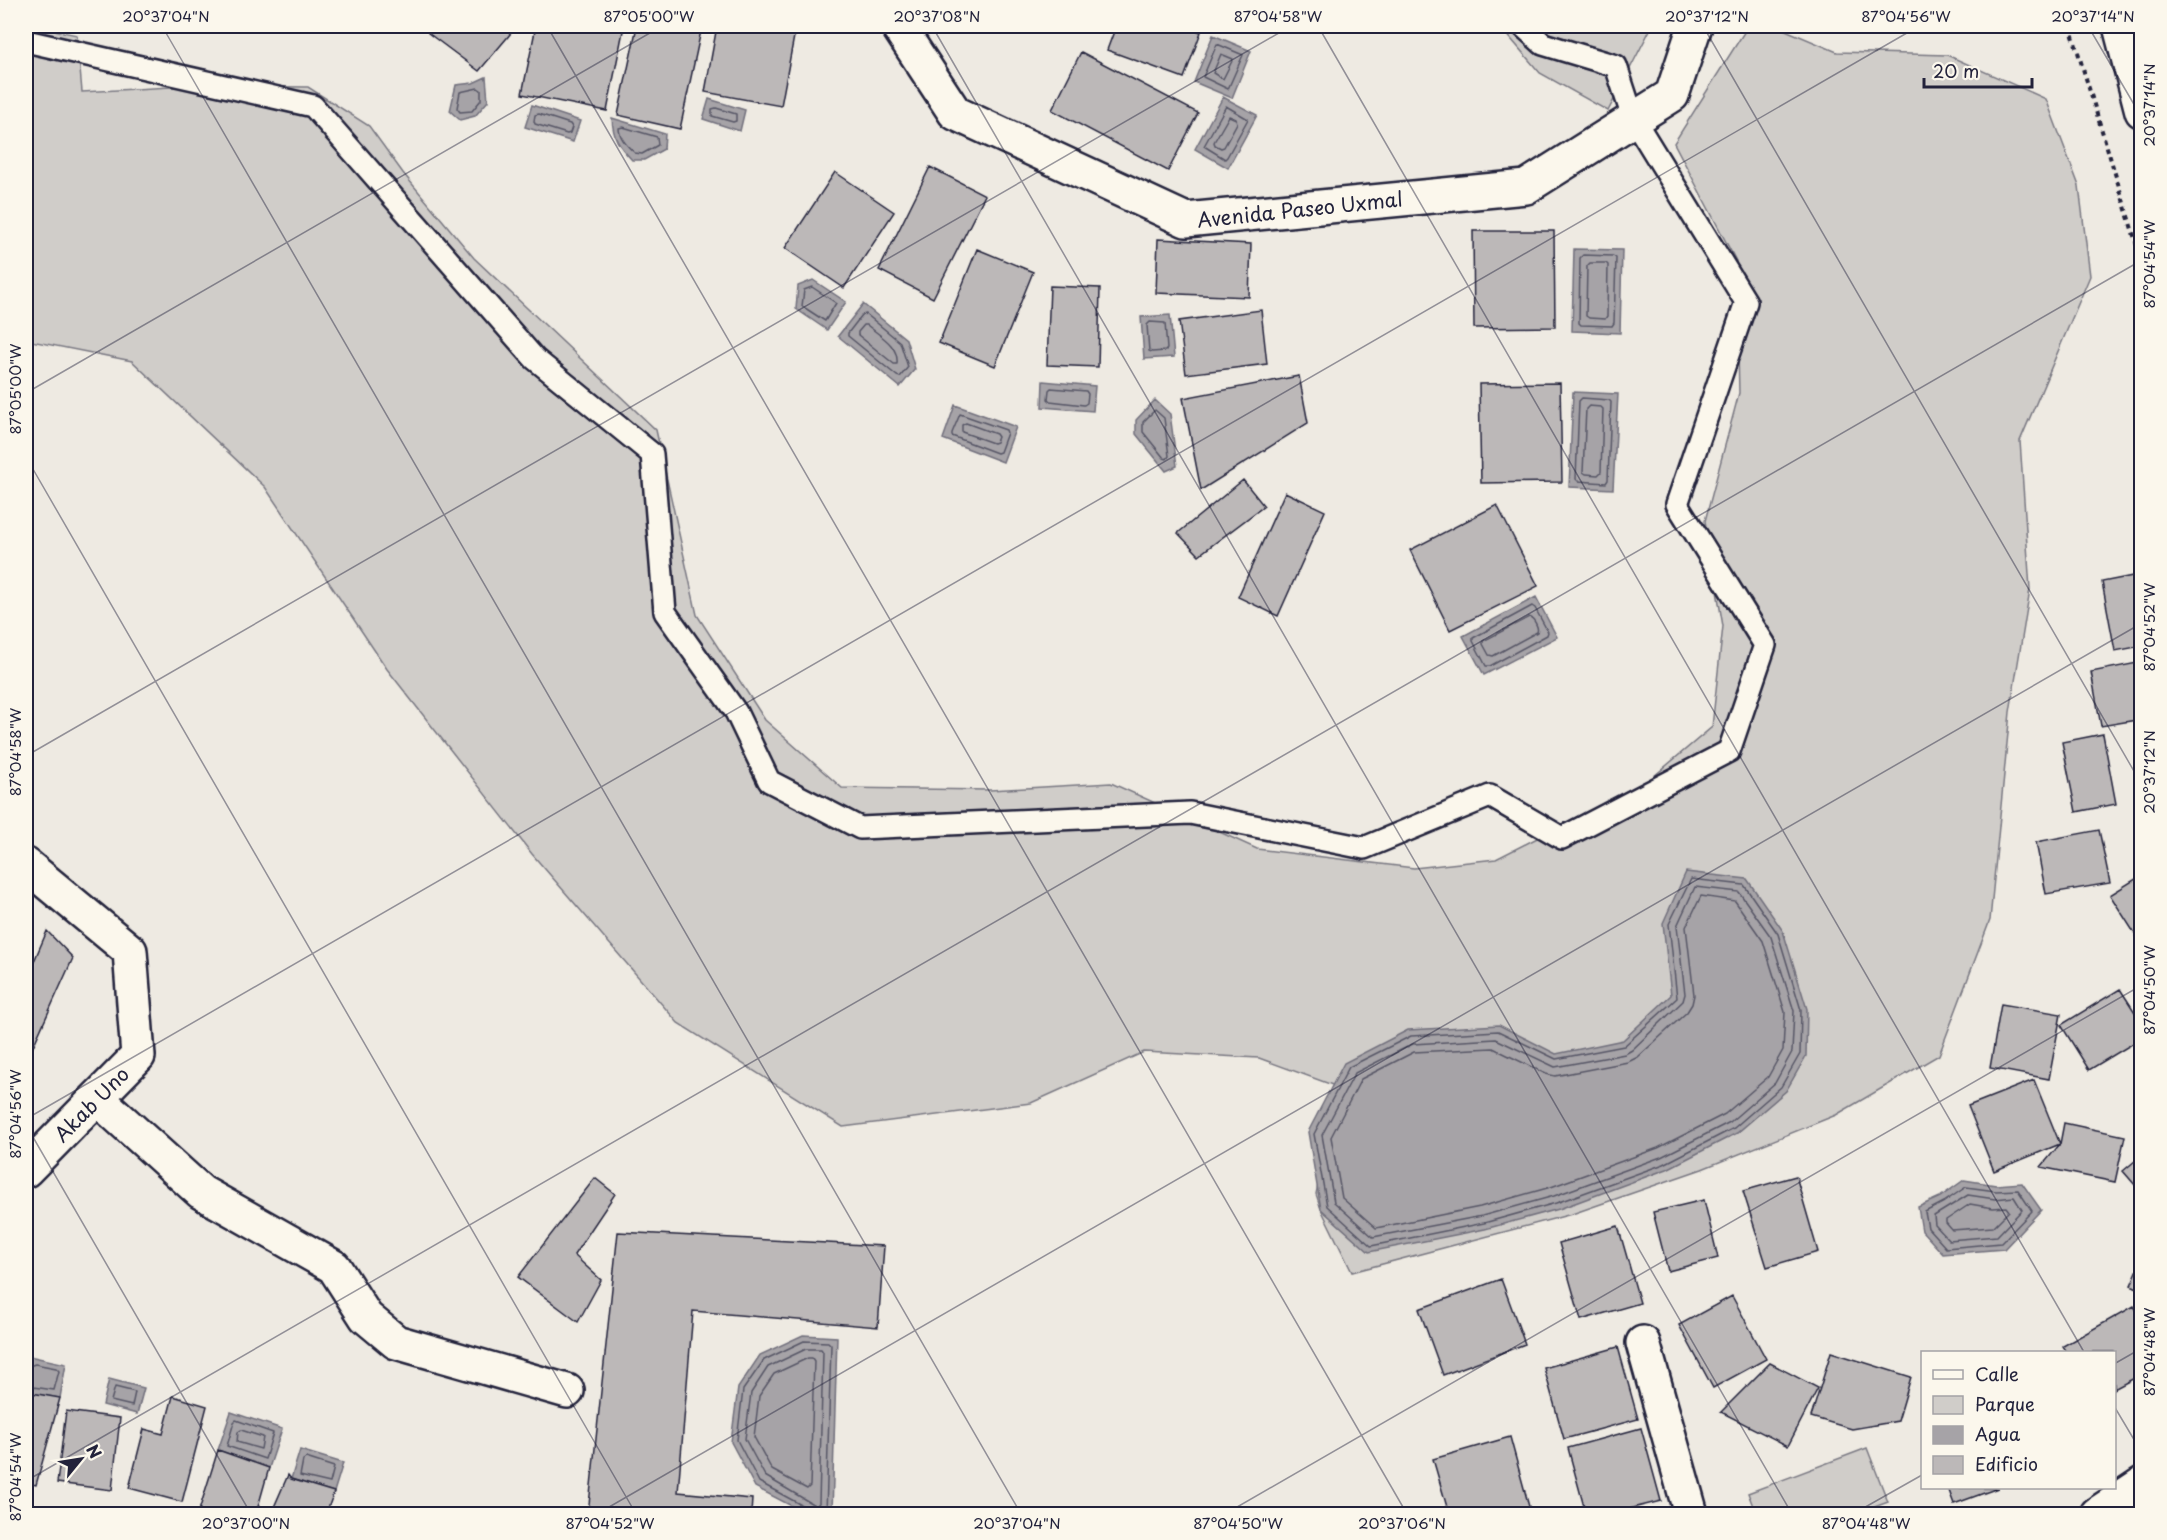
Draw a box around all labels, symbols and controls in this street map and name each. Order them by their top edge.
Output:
text: 20°37'04"N [122,4,210,27]
text: 87°05'00"W [604,4,695,27]
text: 20°37'08"N [893,4,981,27]
text: 87°04'58"W [1234,4,1323,27]
text: 20°37'12"N [1665,4,1749,27]
text: 87°04'56"W [1861,4,1951,27]
text: 20°37'14"N [2051,4,2135,27]
scale bar [1924,51,2032,89]
text: 20 m [1933,57,1979,84]
text: 20°37'14"N [2137,63,2160,147]
street label: Avenida Paseo Uxmal [1196,183,1404,235]
text: 87°04'54"W [2137,219,2160,308]
text: 87°05'00"W [3,343,26,434]
text: 87°04'52"W [2137,582,2160,672]
text: 87°04'58"W [3,707,26,796]
text: 20°37'12"N [2137,730,2160,814]
text: 87°04'50"W [2137,945,2160,1035]
street label: Akab Uno [46,1059,136,1149]
text: 87°04'56"W [3,1069,26,1159]
text: 87°04'48"W [2137,1307,2160,1396]
legend [1921,1351,2116,1489]
text: Calle [1975,1360,2019,1387]
text: Parque [1975,1390,2035,1417]
text: Agua [1975,1420,2021,1447]
north arrow [51,1429,111,1489]
text: 87°04'54"W [3,1432,26,1521]
text: N [81,1440,108,1462]
text: Edificio [1975,1450,2038,1477]
text: 20°37'00"N [202,1511,290,1534]
text: 87°04'52"W [566,1511,655,1534]
text: 20°37'04"N [973,1511,1061,1534]
text: 87°04'50"W [1193,1511,1283,1534]
text: 20°37'06"N [1358,1511,1446,1534]
text: 87°04'48"W [1822,1511,1911,1534]

